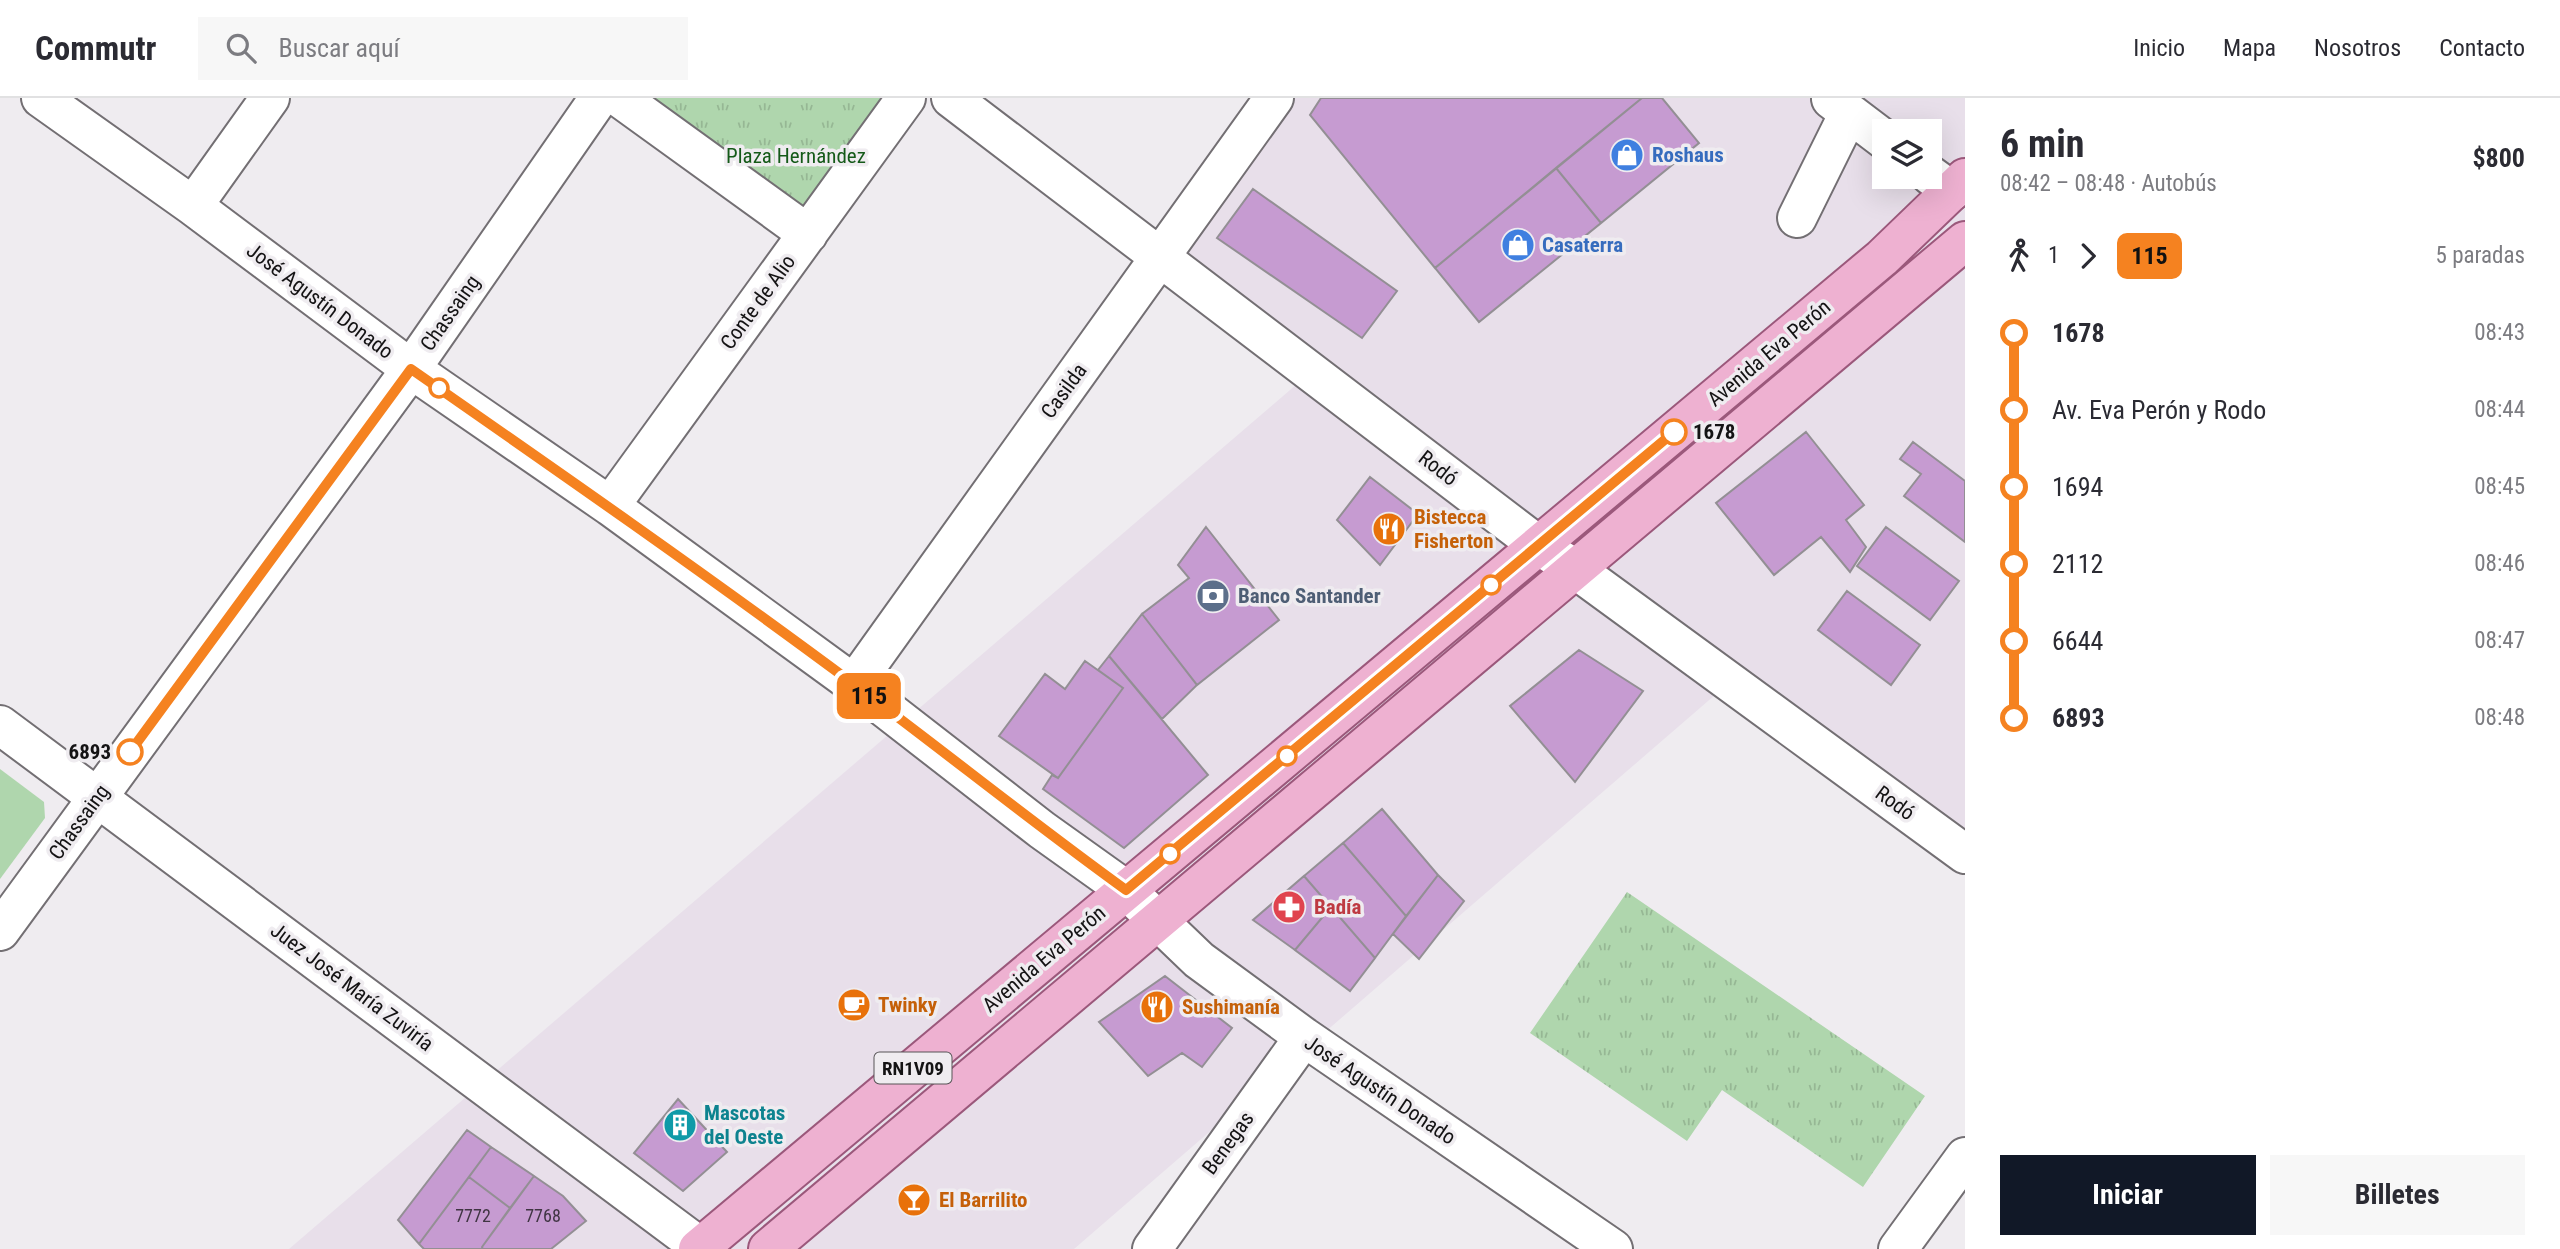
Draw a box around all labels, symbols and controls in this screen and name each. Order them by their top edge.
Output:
search box [198,17,688,80]
text: Commutr [35,29,156,68]
icon: search [222,29,260,67]
text: Buscar aquí [278,33,400,63]
text: Inicio [2133,34,2185,62]
text: Mapa [2223,34,2276,62]
text: Nosotros [2314,34,2401,62]
text: Contacto [2439,34,2525,62]
map controls [1872,119,1942,189]
button: layers [1872,119,1942,189]
text: 6 min [2000,122,2084,166]
shop icon: Roshaus [1608,136,1646,174]
place label: Roshaus [1652,143,1724,167]
text: $800 [2472,143,2525,173]
park label: Plaza Hernández [726,144,866,168]
text: 08:42 – 08:48 · Autobús [2000,170,2217,197]
shop icon: Casaterra [1499,226,1537,264]
place label: Casaterra [1542,233,1623,257]
icon: walk [2000,237,2038,275]
icon: forward [2069,237,2107,275]
street label: José Agustín Donado [242,238,398,364]
text: 1 [2048,242,2059,269]
text: 115 [2131,242,2168,270]
text: 5 paradas [2436,242,2525,269]
street label: Conte de Alio [716,250,800,354]
street label: Chassaing [415,271,485,355]
street label: Avenida Eva Perón [1703,295,1835,411]
text: 1678 [2052,318,2105,348]
text: 08:43 [2474,319,2525,346]
street label: Casilda [1036,359,1092,423]
unlabelled marker [429,378,449,398]
text: Av. Eva Perón y Rodo [2052,395,2266,425]
text: 08:44 [2474,396,2525,423]
marker: 1678 [1661,419,1687,445]
place label: 1678 [1693,420,1735,444]
street label: Rodó [1414,445,1462,491]
text: 1694 [2052,472,2103,502]
text: 08:45 [2474,473,2525,500]
place label: Bistecca Fisherton [1414,505,1494,553]
restaurant icon: Bistecca Fisherton [1370,510,1408,548]
text: 2112 [2052,549,2103,579]
text: 08:46 [2474,550,2525,577]
unlabelled marker [1481,575,1501,595]
bank icon: Banco Santander [1194,577,1232,615]
place label: Banco Santander [1238,584,1381,608]
text: 6644 [2052,626,2103,656]
text: 08:47 [2474,627,2525,654]
line badge: 115 [829,673,909,719]
text: 115 [851,682,887,710]
text: 6893 [2052,703,2105,733]
text: 08:48 [2474,704,2525,731]
marker: 6893 [117,739,143,765]
place label: 6893 [69,740,111,764]
unlabelled marker [1277,746,1297,766]
street label: Chassaing [44,780,114,864]
street label: Rodó [1871,781,1919,825]
unlabelled marker [1160,844,1180,864]
pharmacy icon: Badía [1270,888,1308,926]
place label: Badía [1314,895,1362,919]
street label: Avenida Eva Perón [978,901,1110,1017]
street label: Juez José María Zuviría [266,918,438,1056]
cafe icon: Twinky [835,986,873,1024]
restaurant icon: Sushimanía [1138,988,1176,1026]
place label: Twinky [878,993,938,1017]
place label: Sushimanía [1182,995,1280,1019]
street label: José Agustín Donado [1300,1031,1460,1149]
road number: RN1V09 [874,1052,951,1084]
place label: Mascotas del Oeste [704,1101,785,1149]
building icon: Mascotas del Oeste [661,1106,699,1144]
street label: Benegas [1197,1107,1259,1179]
button: Iniciar [2000,1155,2256,1235]
button: Billetes [2270,1155,2525,1235]
bar icon: El Barrilito [895,1181,933,1219]
place label: El Barrilito [939,1188,1027,1212]
house number: 7772 [455,1205,491,1226]
house number: 7768 [525,1205,561,1226]

